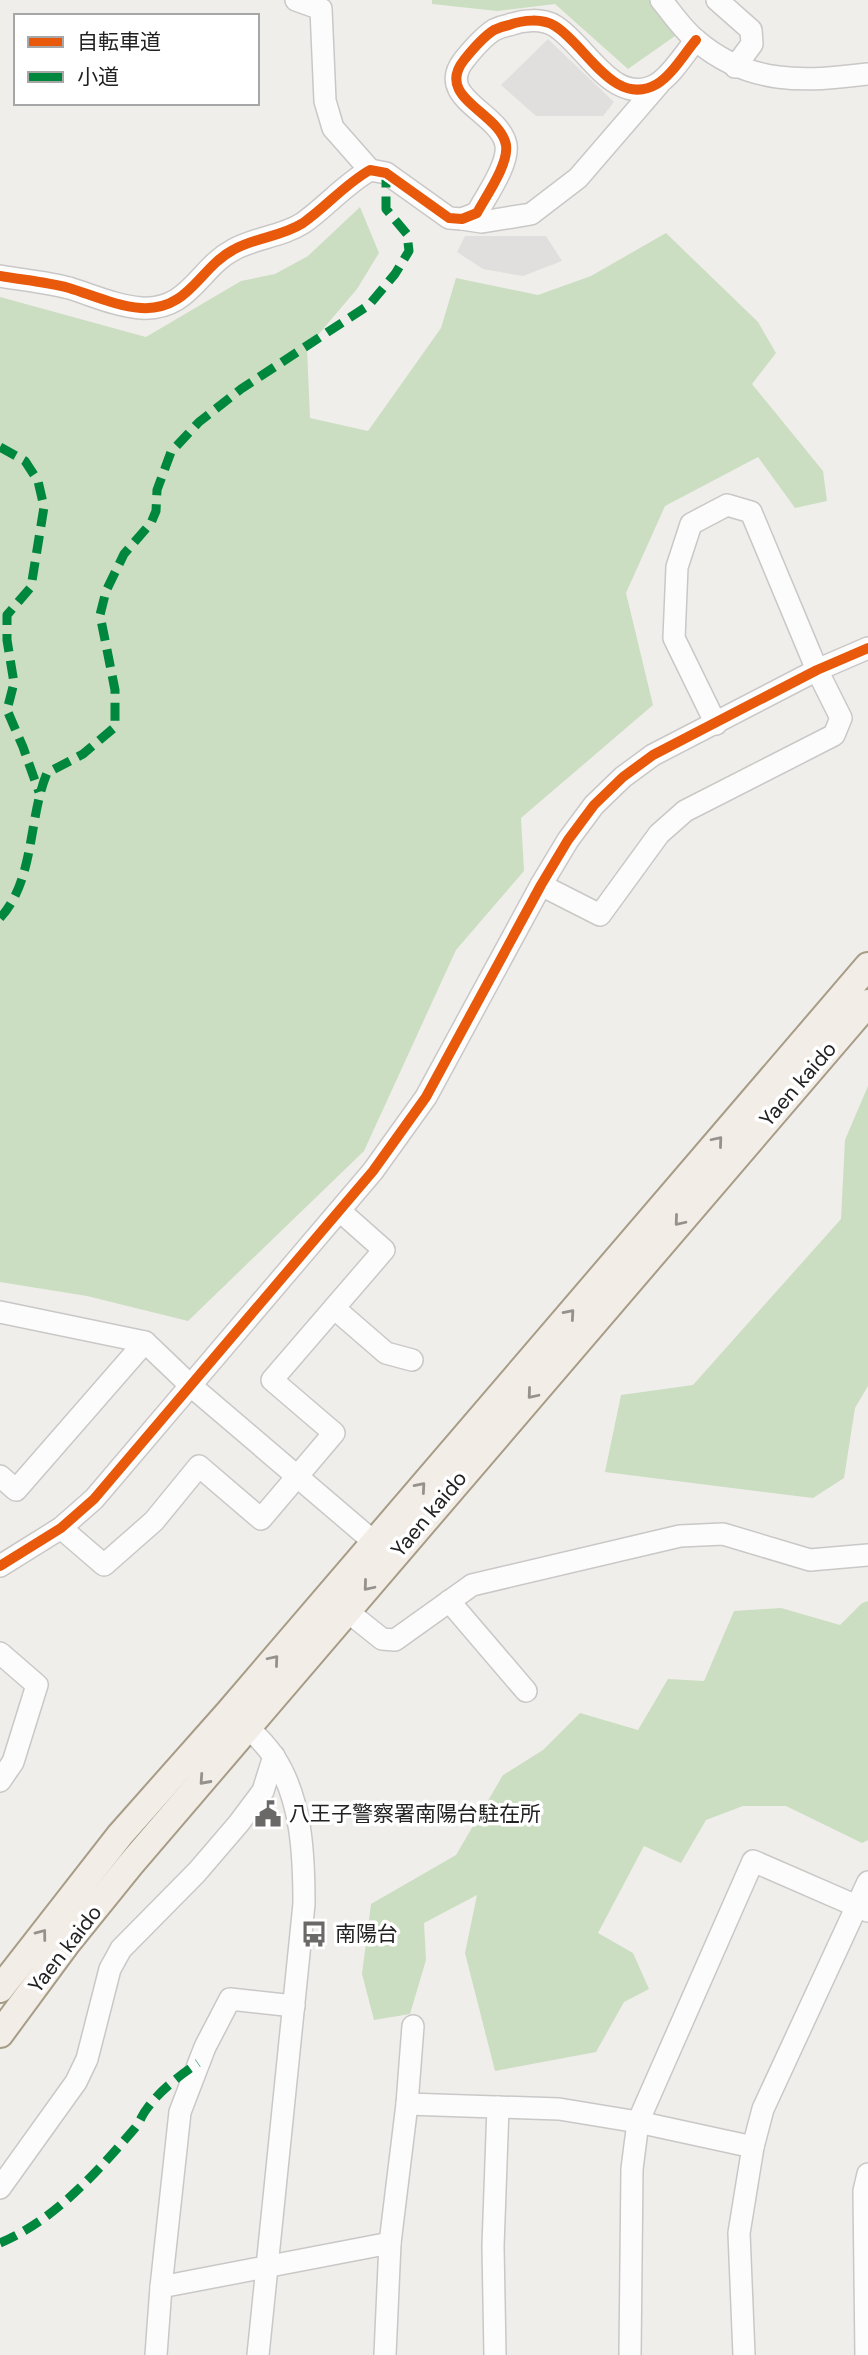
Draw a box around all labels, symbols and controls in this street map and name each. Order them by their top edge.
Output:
legend [14,14,259,105]
text: 自転車道 [77,28,161,56]
text: 小道 [77,63,119,91]
street label: Yaen kaido [753,1035,843,1133]
one-way arrow [709,1137,722,1149]
one-way arrow [675,1213,687,1226]
one-way arrow [562,1310,574,1323]
one-way arrow [528,1386,540,1399]
street label: Yaen kaido [385,1465,473,1563]
one-way arrow [413,1482,425,1495]
one-way arrow [364,1578,376,1591]
one-way arrow [266,1655,278,1668]
one-way arrow [200,1771,212,1784]
public building icon: 八王子警察署南陽台駐在所 [253,1799,283,1829]
place label: 八王子警察署南陽台駐在所 [289,1800,541,1828]
street label: Yaen kaido [22,1899,108,1999]
bus stop icon: 南陽台 [299,1919,329,1949]
place label: 南陽台 [335,1920,398,1948]
one-way arrow [33,1930,46,1942]

